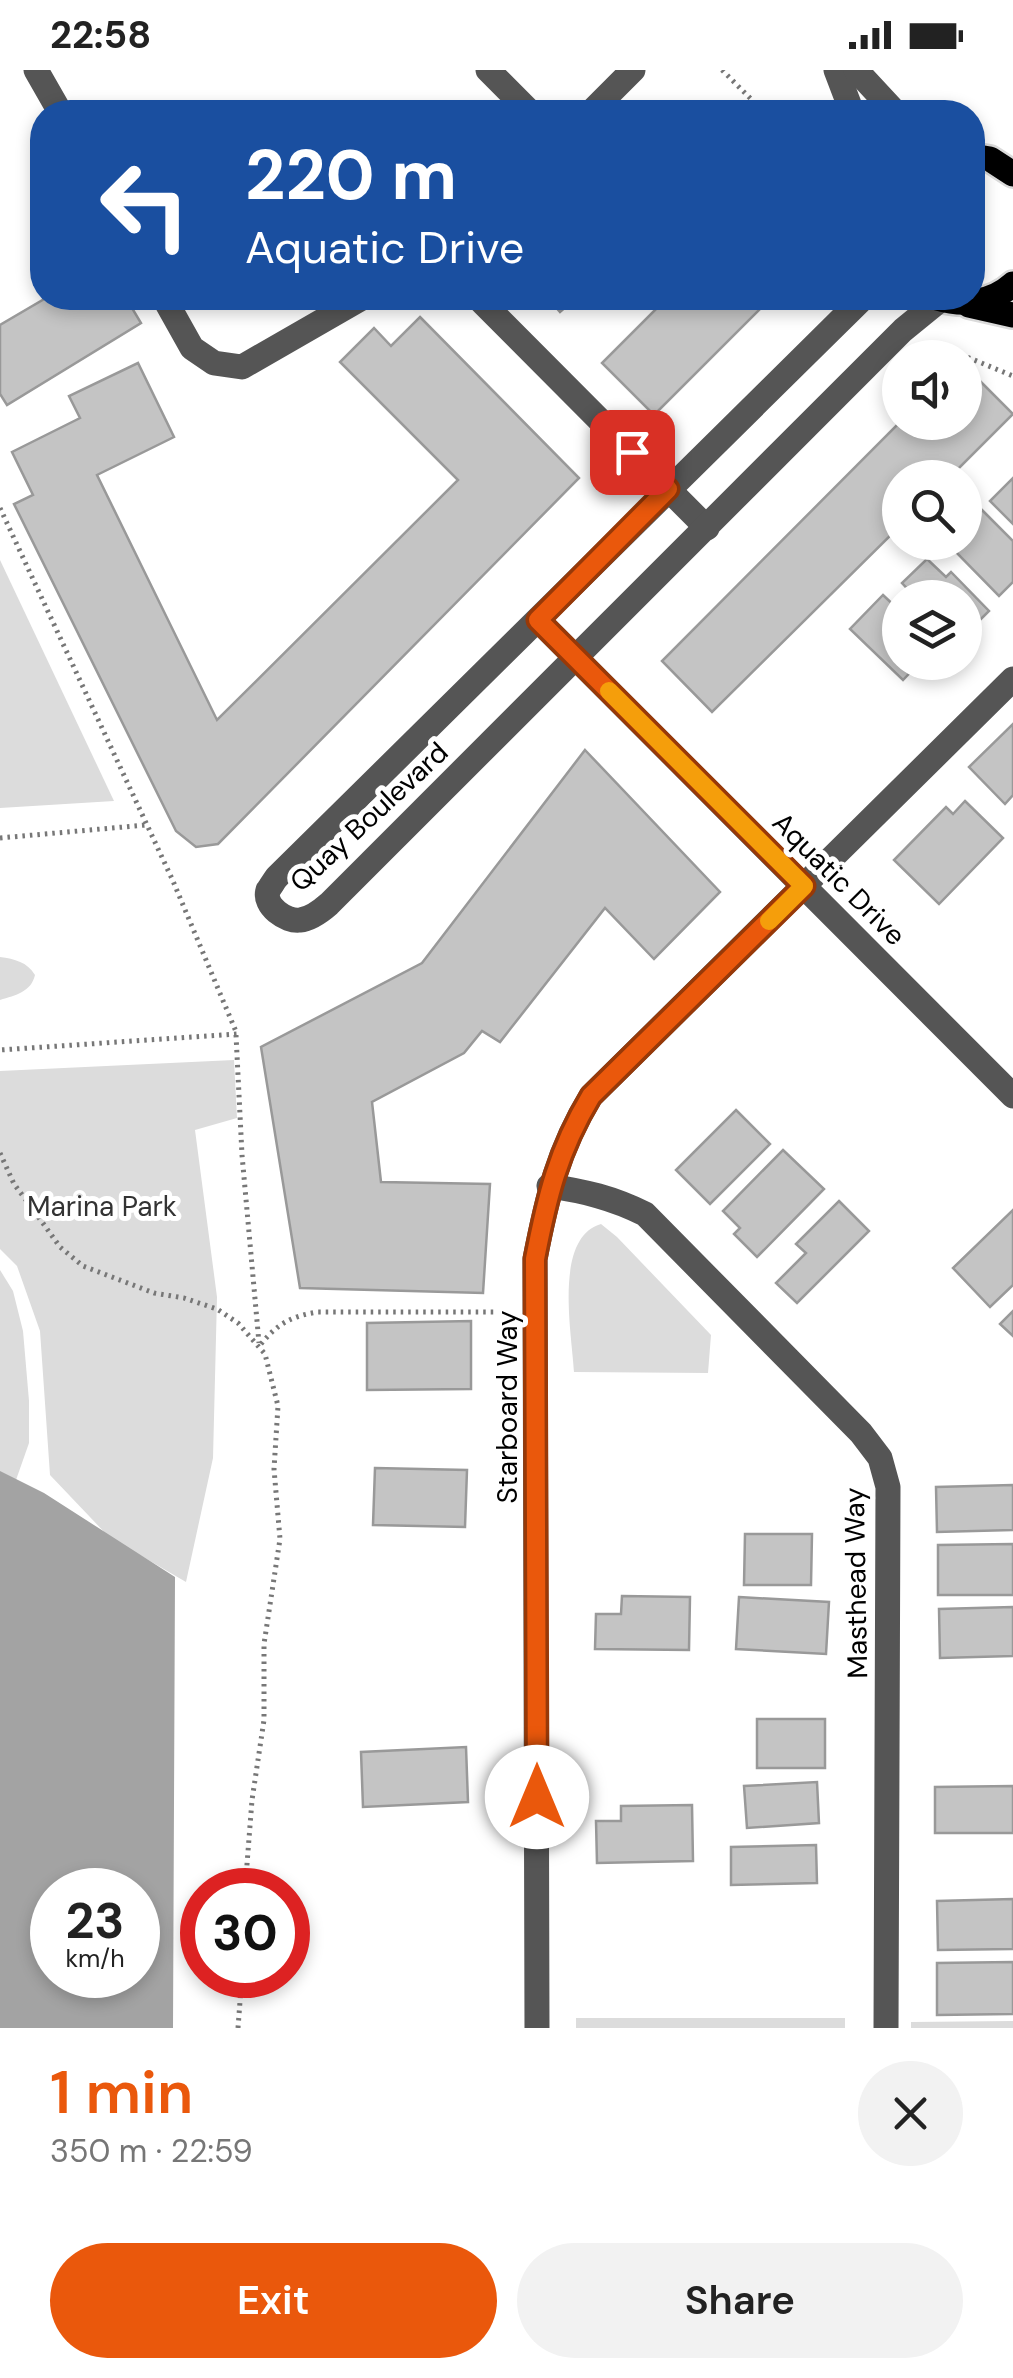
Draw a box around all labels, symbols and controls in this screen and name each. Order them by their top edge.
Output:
text: 22:58 [50,10,151,60]
text: 220 m [245,130,457,221]
icon: left [80,140,210,270]
text: Aquatic Drive [245,218,524,277]
map controls [882,340,982,680]
button: sound [882,340,982,440]
pin [590,410,675,495]
icon: arrive [605,425,660,480]
button: search [882,460,982,560]
button: layers [882,580,982,680]
street label: Quay Boulevard [282,734,456,900]
street label: Aquatic Drive [764,804,914,954]
park label: Marina Park [27,1188,177,1225]
street label: Starboard Way [489,1310,526,1504]
street label: Masthead Way [836,1487,876,1679]
position arrow [485,1745,589,1849]
speed limit sign: 30 [180,1868,310,1998]
text: 23 [66,1888,125,1954]
text: km/h [65,1942,125,1975]
text: 1 min [50,2053,193,2132]
button: close [858,2061,963,2166]
text: 350 m · 22:59 [50,2130,253,2172]
button: Exit [50,2243,497,2358]
button: Share [517,2243,963,2358]

